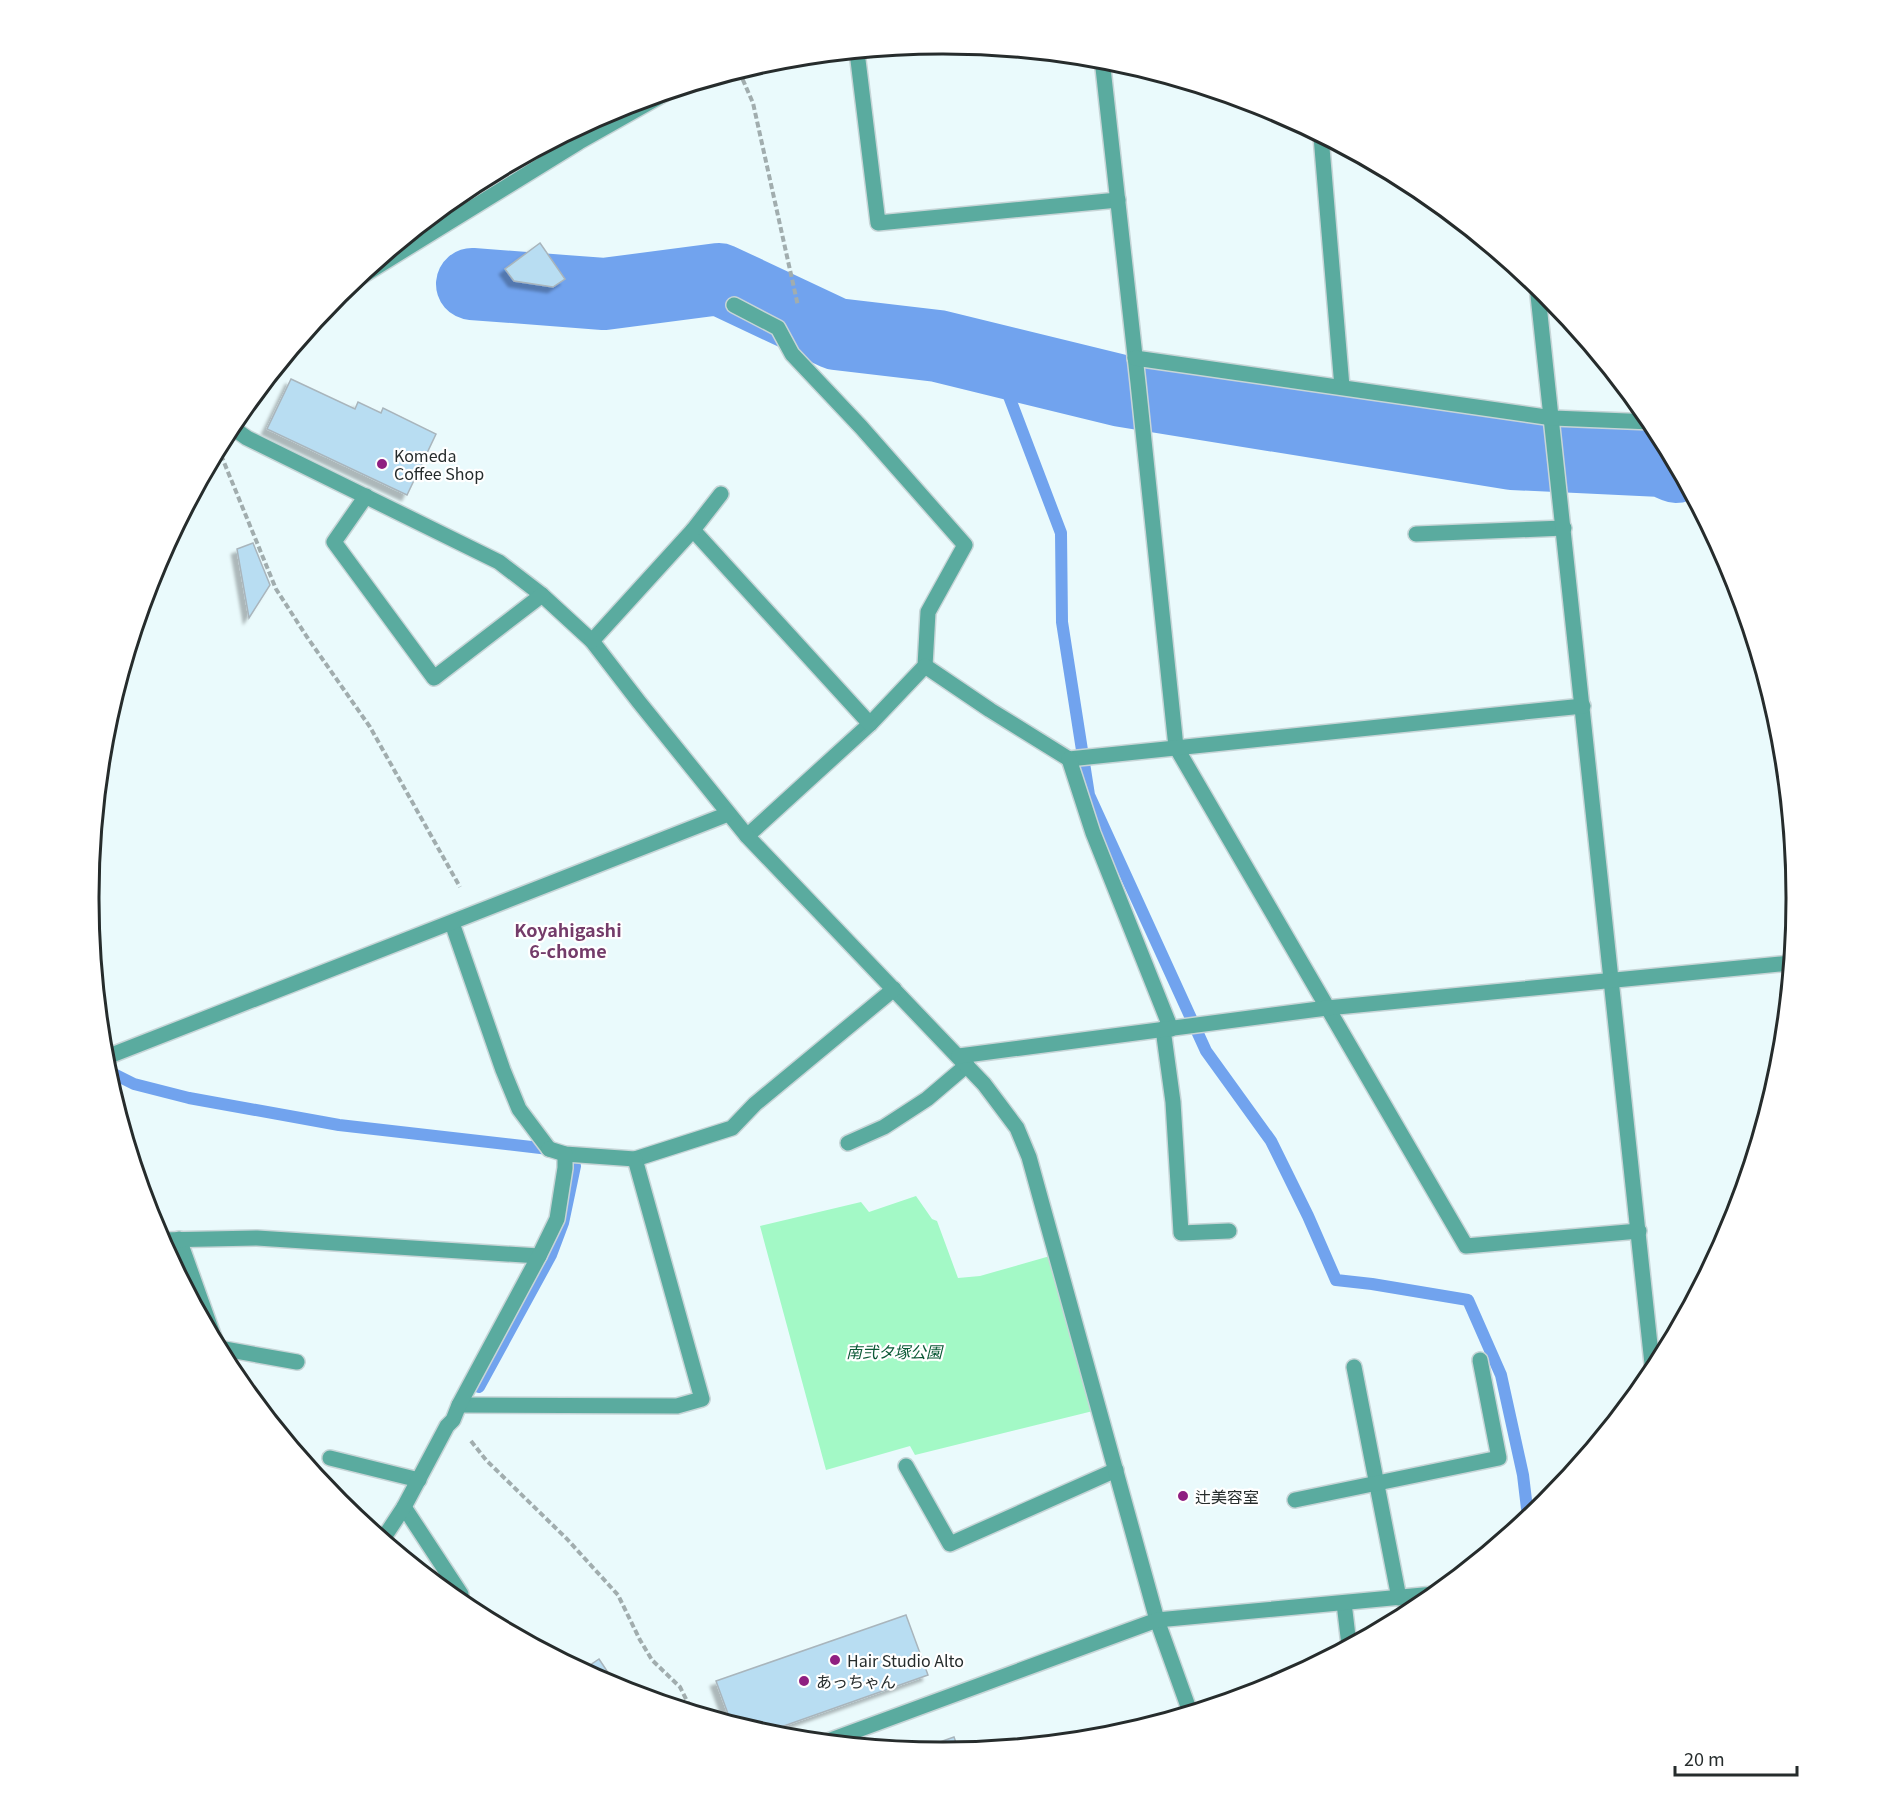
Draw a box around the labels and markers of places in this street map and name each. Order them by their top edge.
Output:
place label: Komeda Coffee Shop [394,443,484,485]
marker: Komeda Coffee Shop [375,457,389,471]
place label: 辻美容室 [1195,1484,1259,1508]
marker: 辻美容室 [1176,1489,1190,1503]
place label: Hair Studio Alto [847,1648,964,1672]
marker: Hair Studio Alto [828,1653,842,1667]
place label: あっちゃん [816,1669,896,1693]
marker: あっちゃん [797,1674,811,1688]

